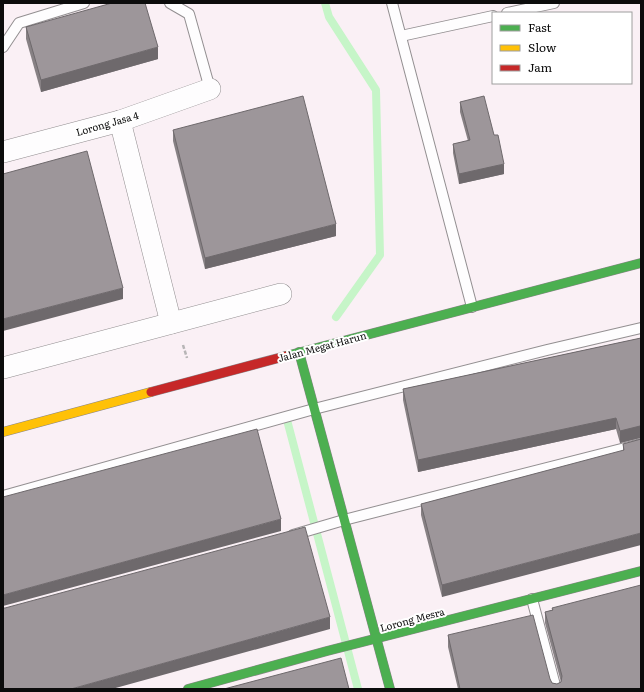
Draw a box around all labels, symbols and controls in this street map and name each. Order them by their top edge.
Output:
legend [492,12,632,84]
text: Fast [528,18,552,36]
text: Slow [528,38,557,56]
text: Jam [528,58,553,76]
street label: Lorong Jasa 4 [74,107,141,139]
street label: Jalan Megat Harun [276,327,368,365]
street label: Lorong Mesra [378,603,447,635]

